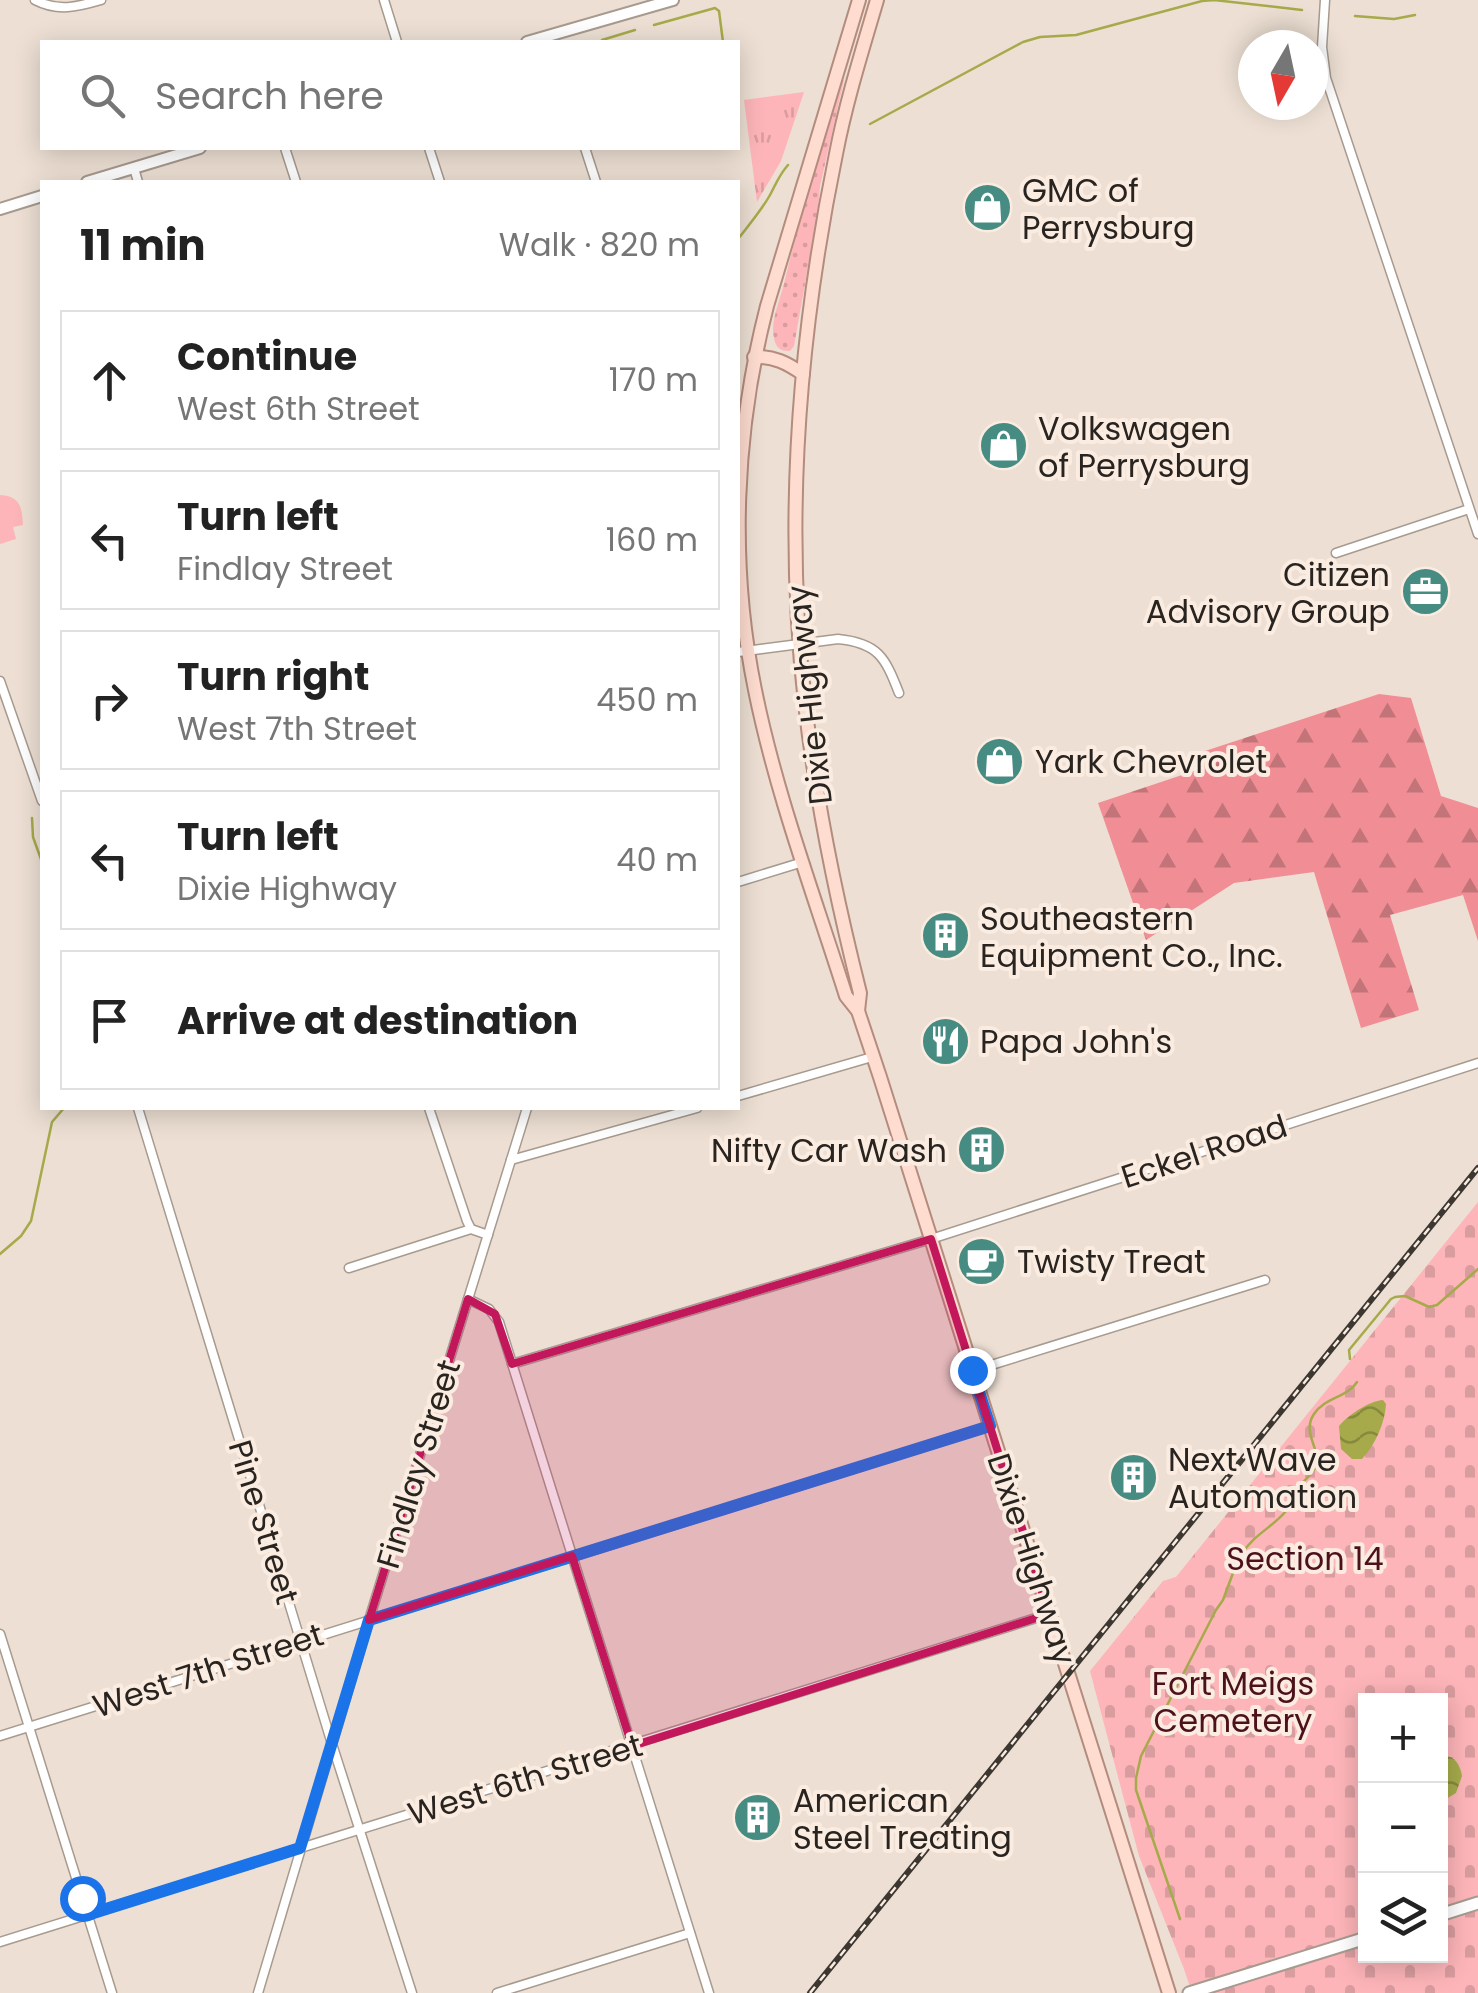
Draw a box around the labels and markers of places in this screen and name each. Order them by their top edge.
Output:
place label: GMC of Perrysburg [1022,168,1195,250]
shop icon: GMC of Perrysburg [961,182,1013,234]
place label: Volkswagen of Perrysburg [1038,406,1250,488]
shop icon: Volkswagen of Perrysburg [977,420,1029,472]
place label: Citizen Advisory Group [1146,552,1390,634]
office icon: Citizen Advisory Group [1399,566,1451,618]
shop icon: Yark Chevrolet [974,735,1026,787]
place label: Yark Chevrolet [1035,739,1267,784]
place label: Southeastern Equipment Co., Inc. [980,896,1283,978]
building icon: Southeastern Equipment Co., Inc. [919,910,971,962]
restaurant icon: Papa John's [919,1015,971,1067]
place label: Papa John's [980,1019,1172,1064]
building icon: Nifty Car Wash [956,1124,1008,1176]
place label: Nifty Car Wash [711,1128,947,1173]
cafe icon: Twisty Treat [956,1235,1008,1287]
place label: Twisty Treat [1017,1239,1206,1284]
place label: Next Wave Automation [1168,1437,1357,1519]
building icon: Next Wave Automation [1107,1451,1159,1503]
place label: American Steel Treating [793,1778,1012,1860]
building icon: American Steel Treating [732,1792,784,1844]

